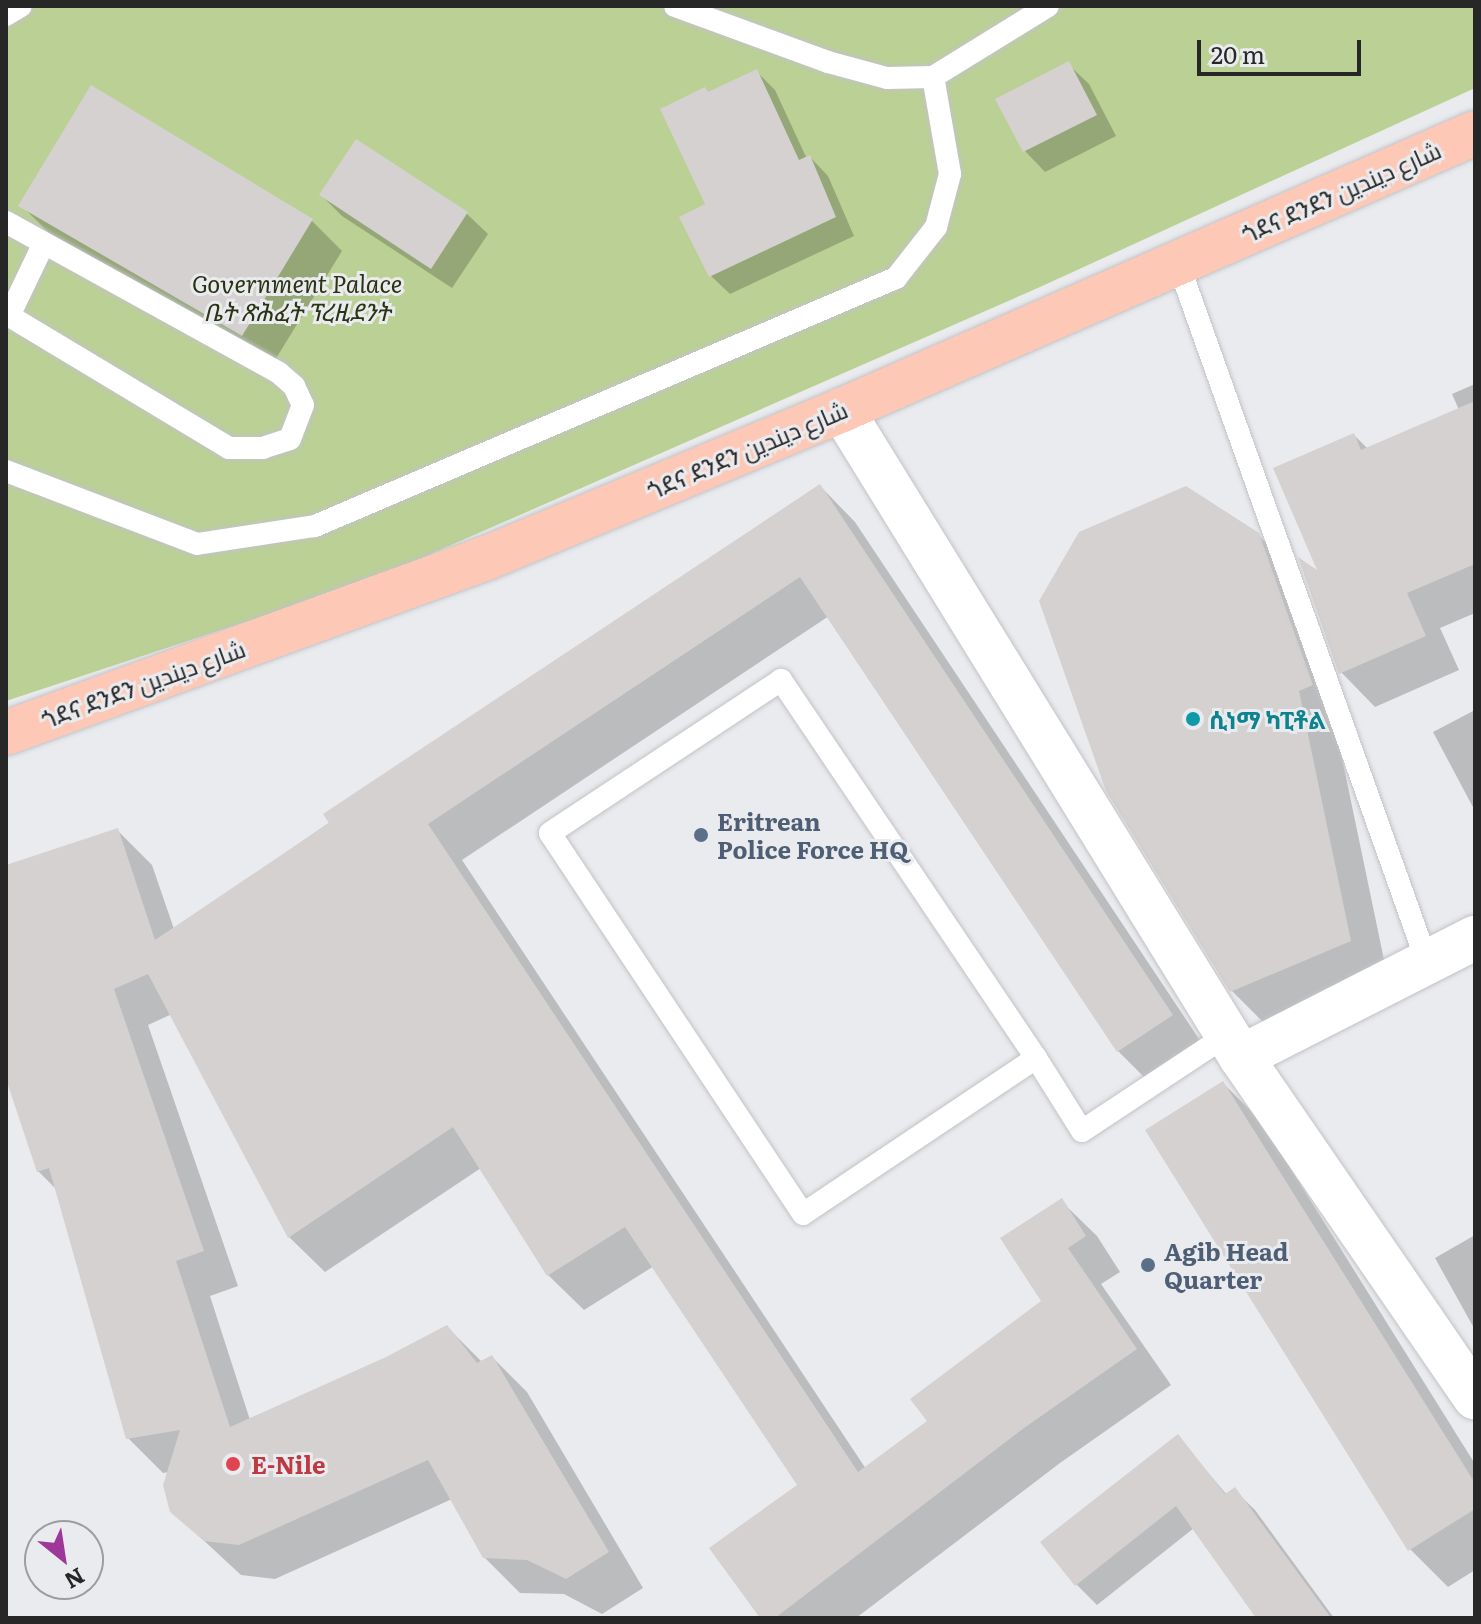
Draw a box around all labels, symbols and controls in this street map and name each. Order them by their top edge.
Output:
scale bar [1201,24,1365,74]
text: 20 m [1211,36,1265,71]
street label: ጎደና ደንደን شارع ديندين [1237,134,1445,248]
park label: Government Palace ቤት ጽሕፈት ፕረዚደንት [192,269,402,325]
street label: ጎደና ደንደን شارع ديندين [643,394,851,504]
street label: ጎደና ደንደን شارع ديندين [37,633,249,733]
place label: ሲነማ ካፒቶል [1209,705,1326,733]
marker: ሲነማ ካፒቶል [1184,710,1202,728]
place label: Eritrean Police Force HQ [717,807,908,863]
marker: Eritrean Police Force HQ [692,826,710,844]
place label: Agib Head Quarter [1164,1237,1289,1293]
marker: Agib Head Quarter [1139,1256,1157,1274]
place label: E-Nile [251,1450,326,1478]
marker: E-Nile [222,1453,244,1475]
north arrow [24,1520,104,1600]
text: N [59,1561,91,1598]

